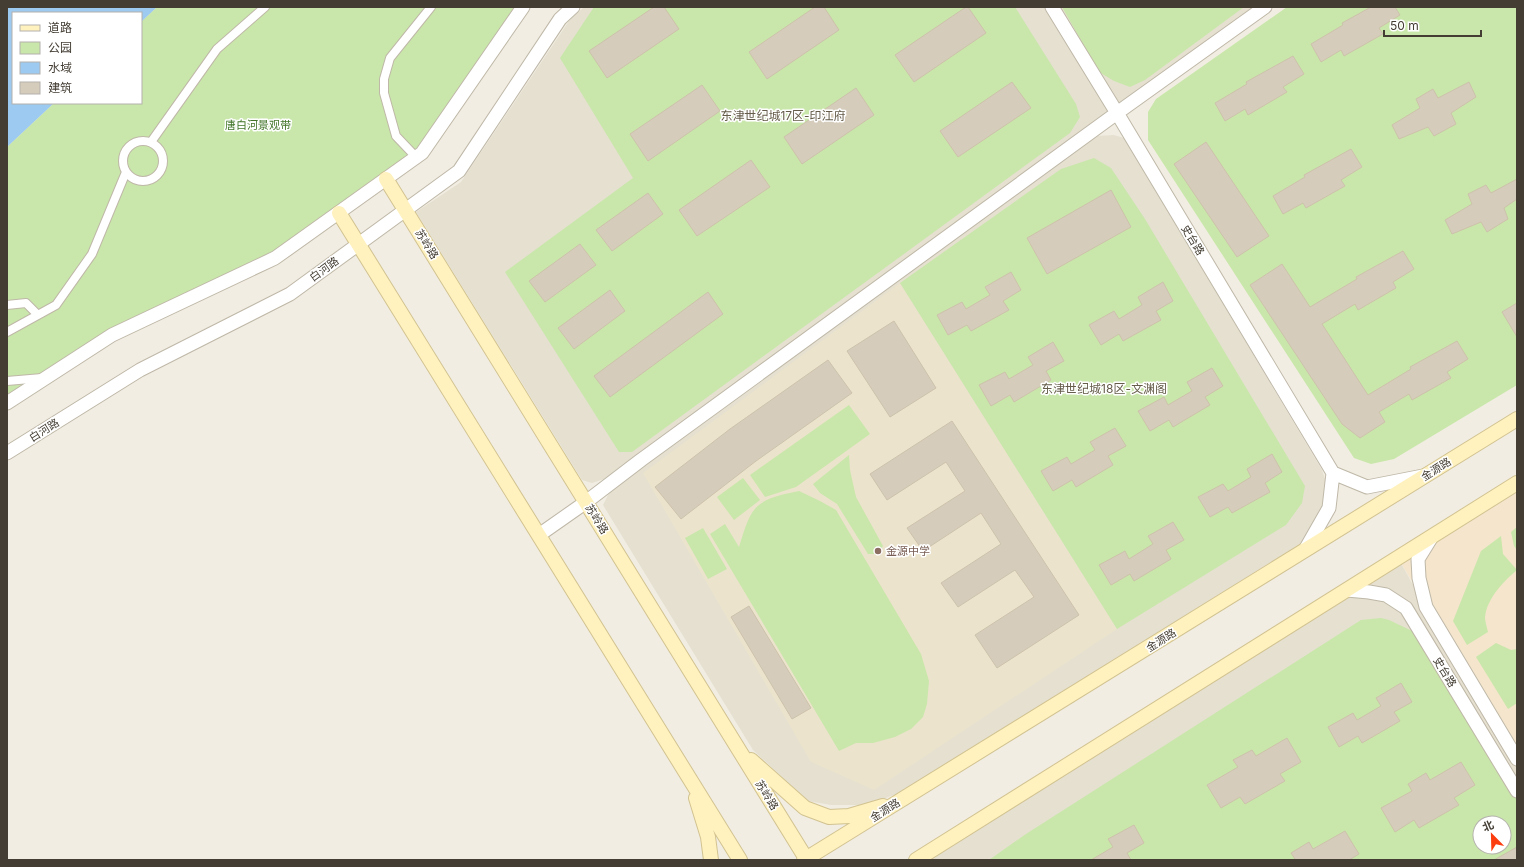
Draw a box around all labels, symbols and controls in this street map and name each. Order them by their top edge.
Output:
legend [12,12,142,104]
scale bar [1384,12,1481,38]
text: 50 m [1390,18,1419,33]
text: 道路 [48,20,72,35]
text: 公园 [48,40,72,55]
text: 水域 [48,60,72,75]
text: 建筑 [48,80,72,95]
district label: 东津世纪城17区-印江府 [720,108,846,123]
park label: 唐白河景观带 [225,118,291,132]
street label: 史台路 [1179,222,1207,258]
street label: 苏岭路 [412,226,442,262]
street label: 白河路 [307,254,341,284]
district label: 东津世纪城18区-文渊阁 [1041,381,1167,396]
street label: 白河路 [26,415,62,445]
street label: 金源路 [1418,454,1454,484]
street label: 苏岭路 [582,501,612,537]
place label: 金源中学 [886,544,930,558]
marker: 金源中学 [873,546,883,556]
street label: 金源路 [1143,625,1179,655]
street label: 史台路 [1431,654,1459,690]
street label: 苏岭路 [752,777,782,813]
street label: 金源路 [867,795,903,825]
north arrow [1472,815,1512,855]
text: 北 [1480,817,1496,834]

